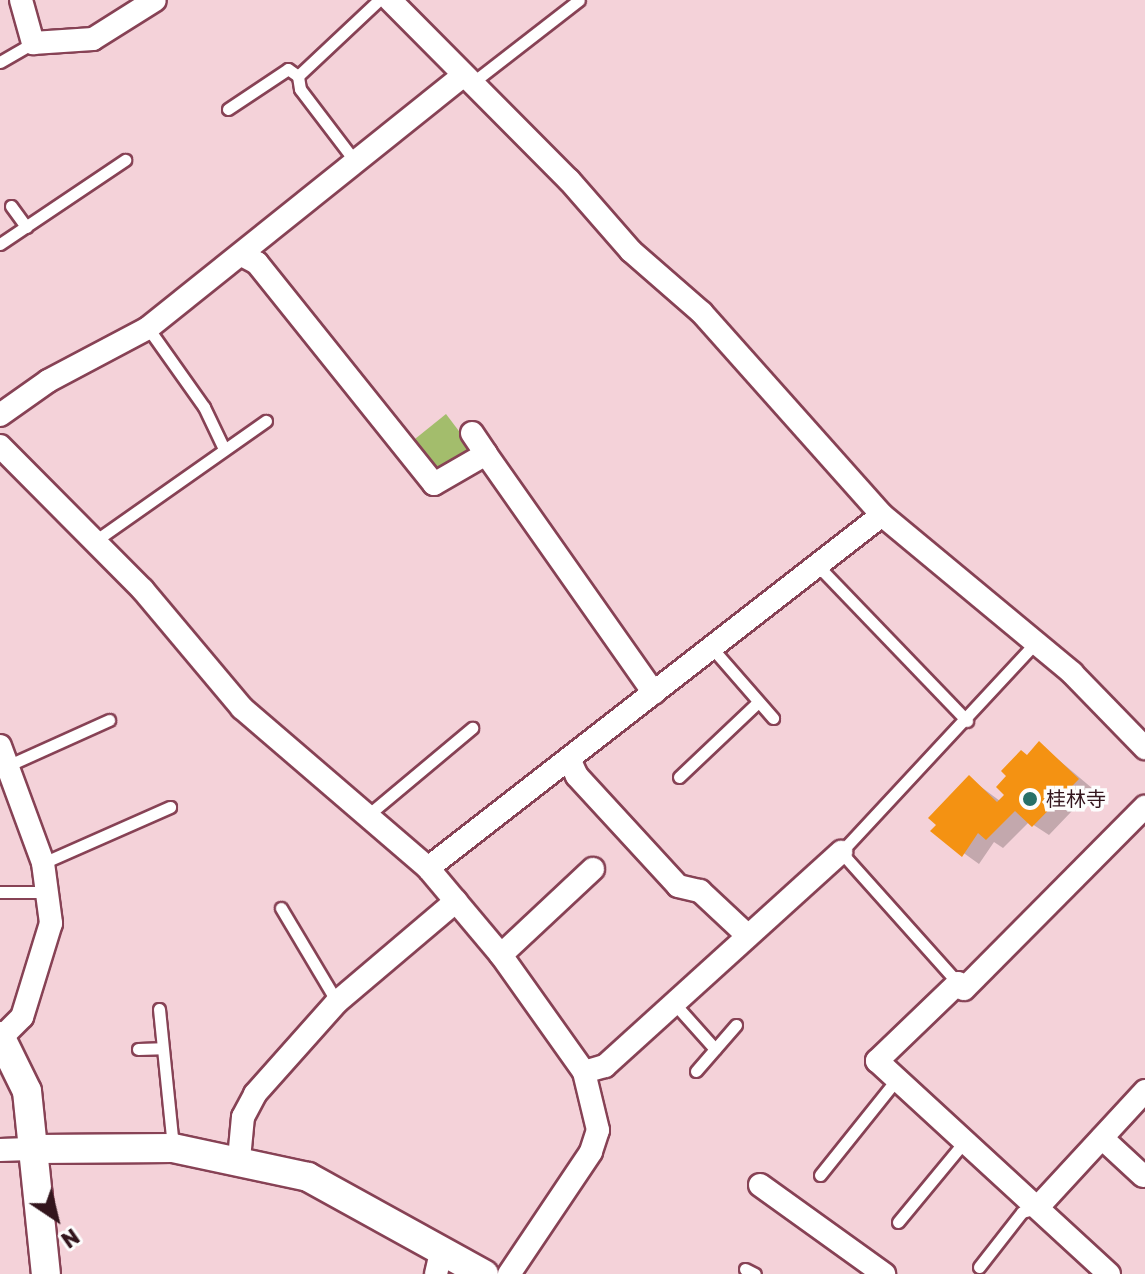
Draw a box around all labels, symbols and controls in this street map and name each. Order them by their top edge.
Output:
place label: 桂林寺 [1046,787,1106,811]
marker: 桂林寺 [1021,790,1039,808]
north arrow [16,1178,96,1258]
text: N [56,1222,84,1254]

